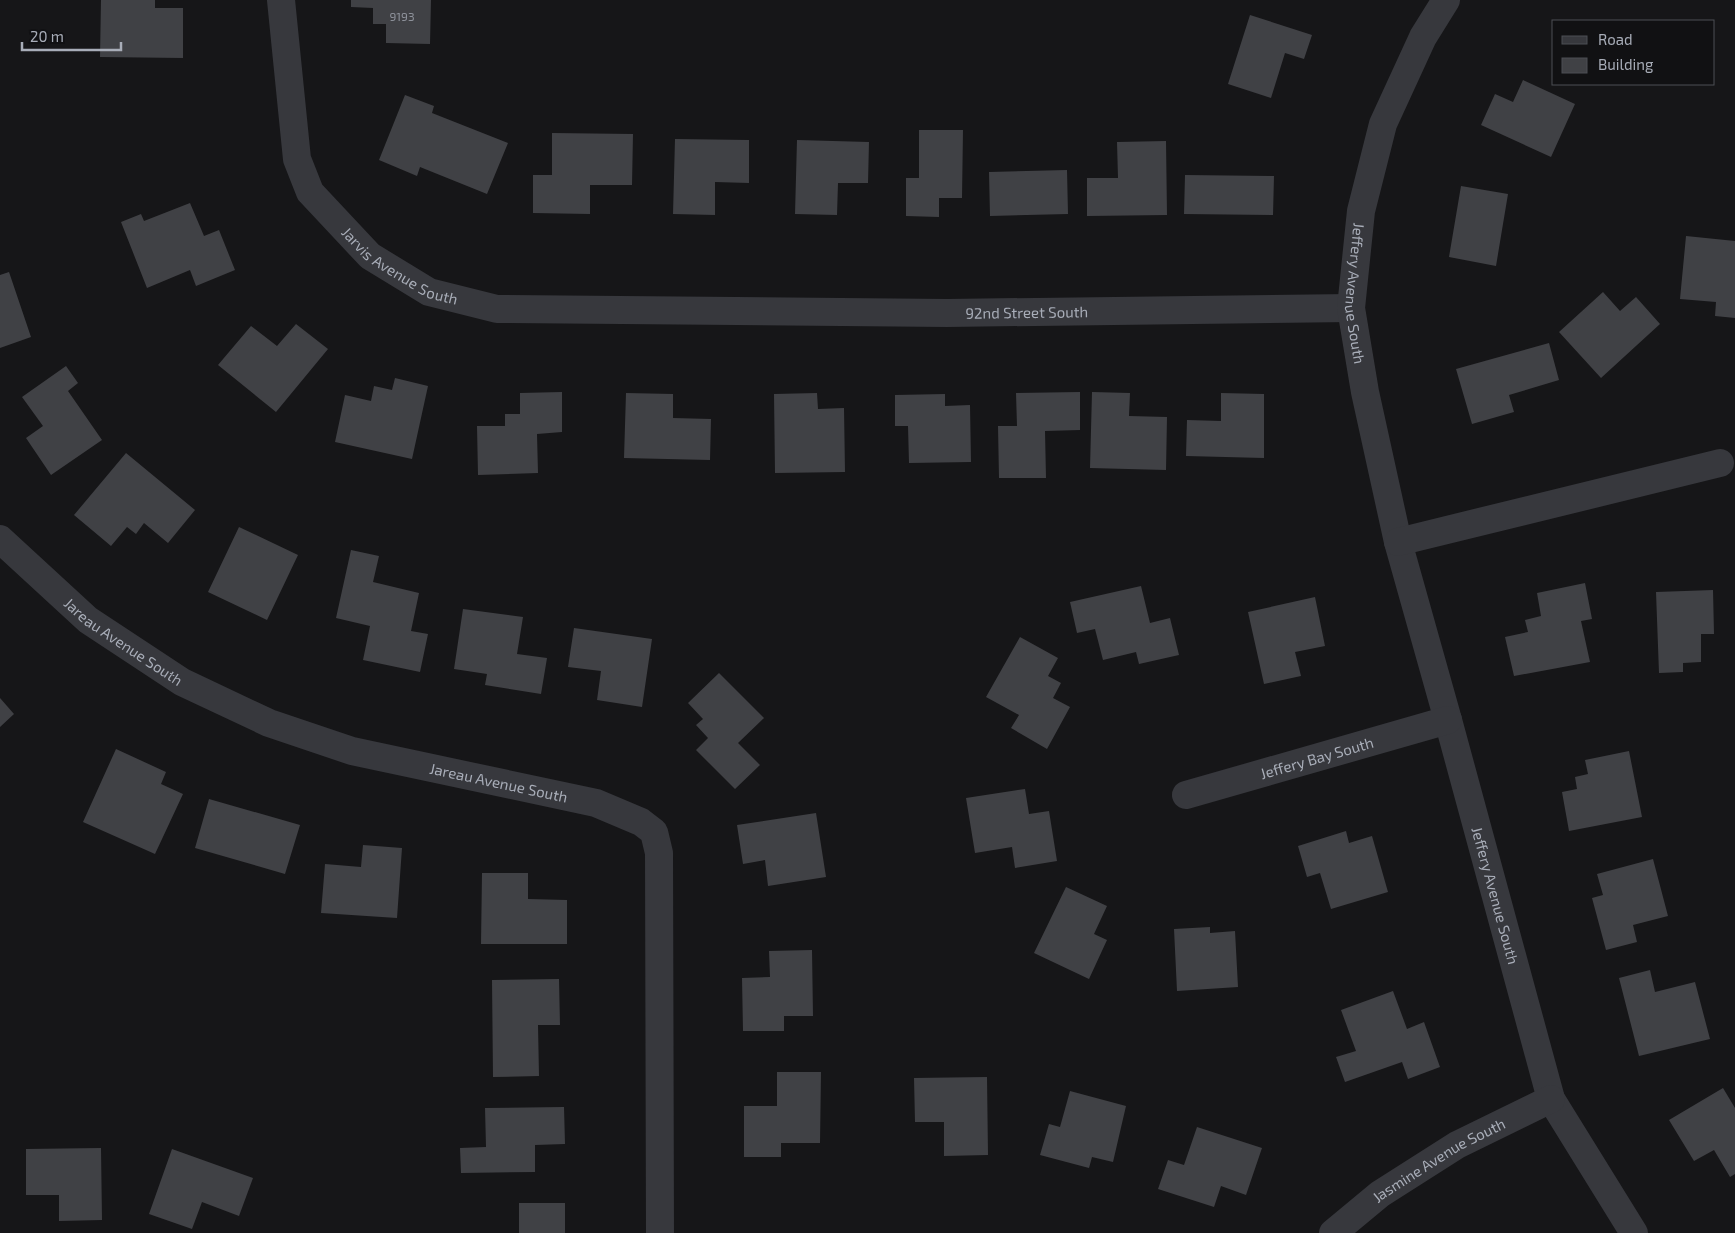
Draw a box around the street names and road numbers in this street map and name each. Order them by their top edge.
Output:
street label: Jeffery Avenue South [1342,222,1369,365]
street label: Jarvis Avenue South [338,223,460,308]
street label: 92nd Street South [965,302,1088,322]
street label: Jareau Avenue South [61,594,186,689]
street label: Jeffery Bay South [1258,733,1376,782]
street label: Jareau Avenue South [428,759,569,806]
street label: Jeffery Avenue South [1468,825,1523,966]
street label: Jasmine Avenue South [1368,1114,1508,1206]

